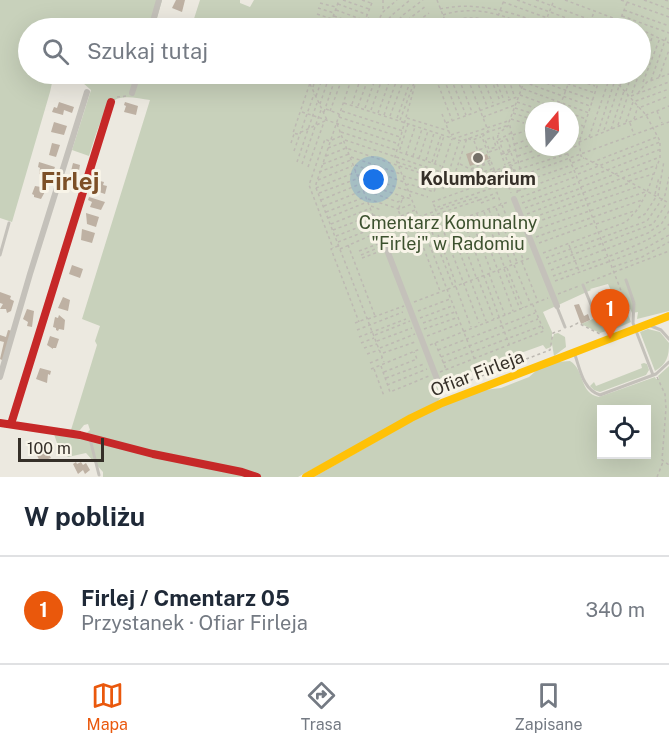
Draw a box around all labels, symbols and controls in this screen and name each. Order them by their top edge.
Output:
search box [18,18,651,84]
icon: search [39,35,72,68]
text: Szukaj tutaj [87,38,208,64]
north arrow [525,102,579,156]
marker: Kolumbarium [471,151,485,165]
your location [359,165,388,194]
district label: Firlej [40,167,100,195]
place label: Kolumbarium [420,168,536,189]
park label: Cmentarz Komunalny "Firlej" w Radomiu [359,212,538,254]
pin: 1 [590,290,630,339]
street label: Ofiar Firleja [427,346,527,400]
map controls [597,405,651,459]
button: locate [597,405,651,459]
scale bar [18,435,104,462]
text: 100 m [27,439,71,458]
text: W pobliżu [24,501,145,532]
text: Firlej / Cmentarz 05 [81,585,290,611]
text: 1 [39,598,48,622]
text: 340 m [585,598,645,622]
text: Przystanek · Ofiar Firleja [81,611,308,635]
tab: Mapa [87,679,128,734]
tab: Trasa [301,679,342,734]
tab: Zapisane [515,679,582,734]

